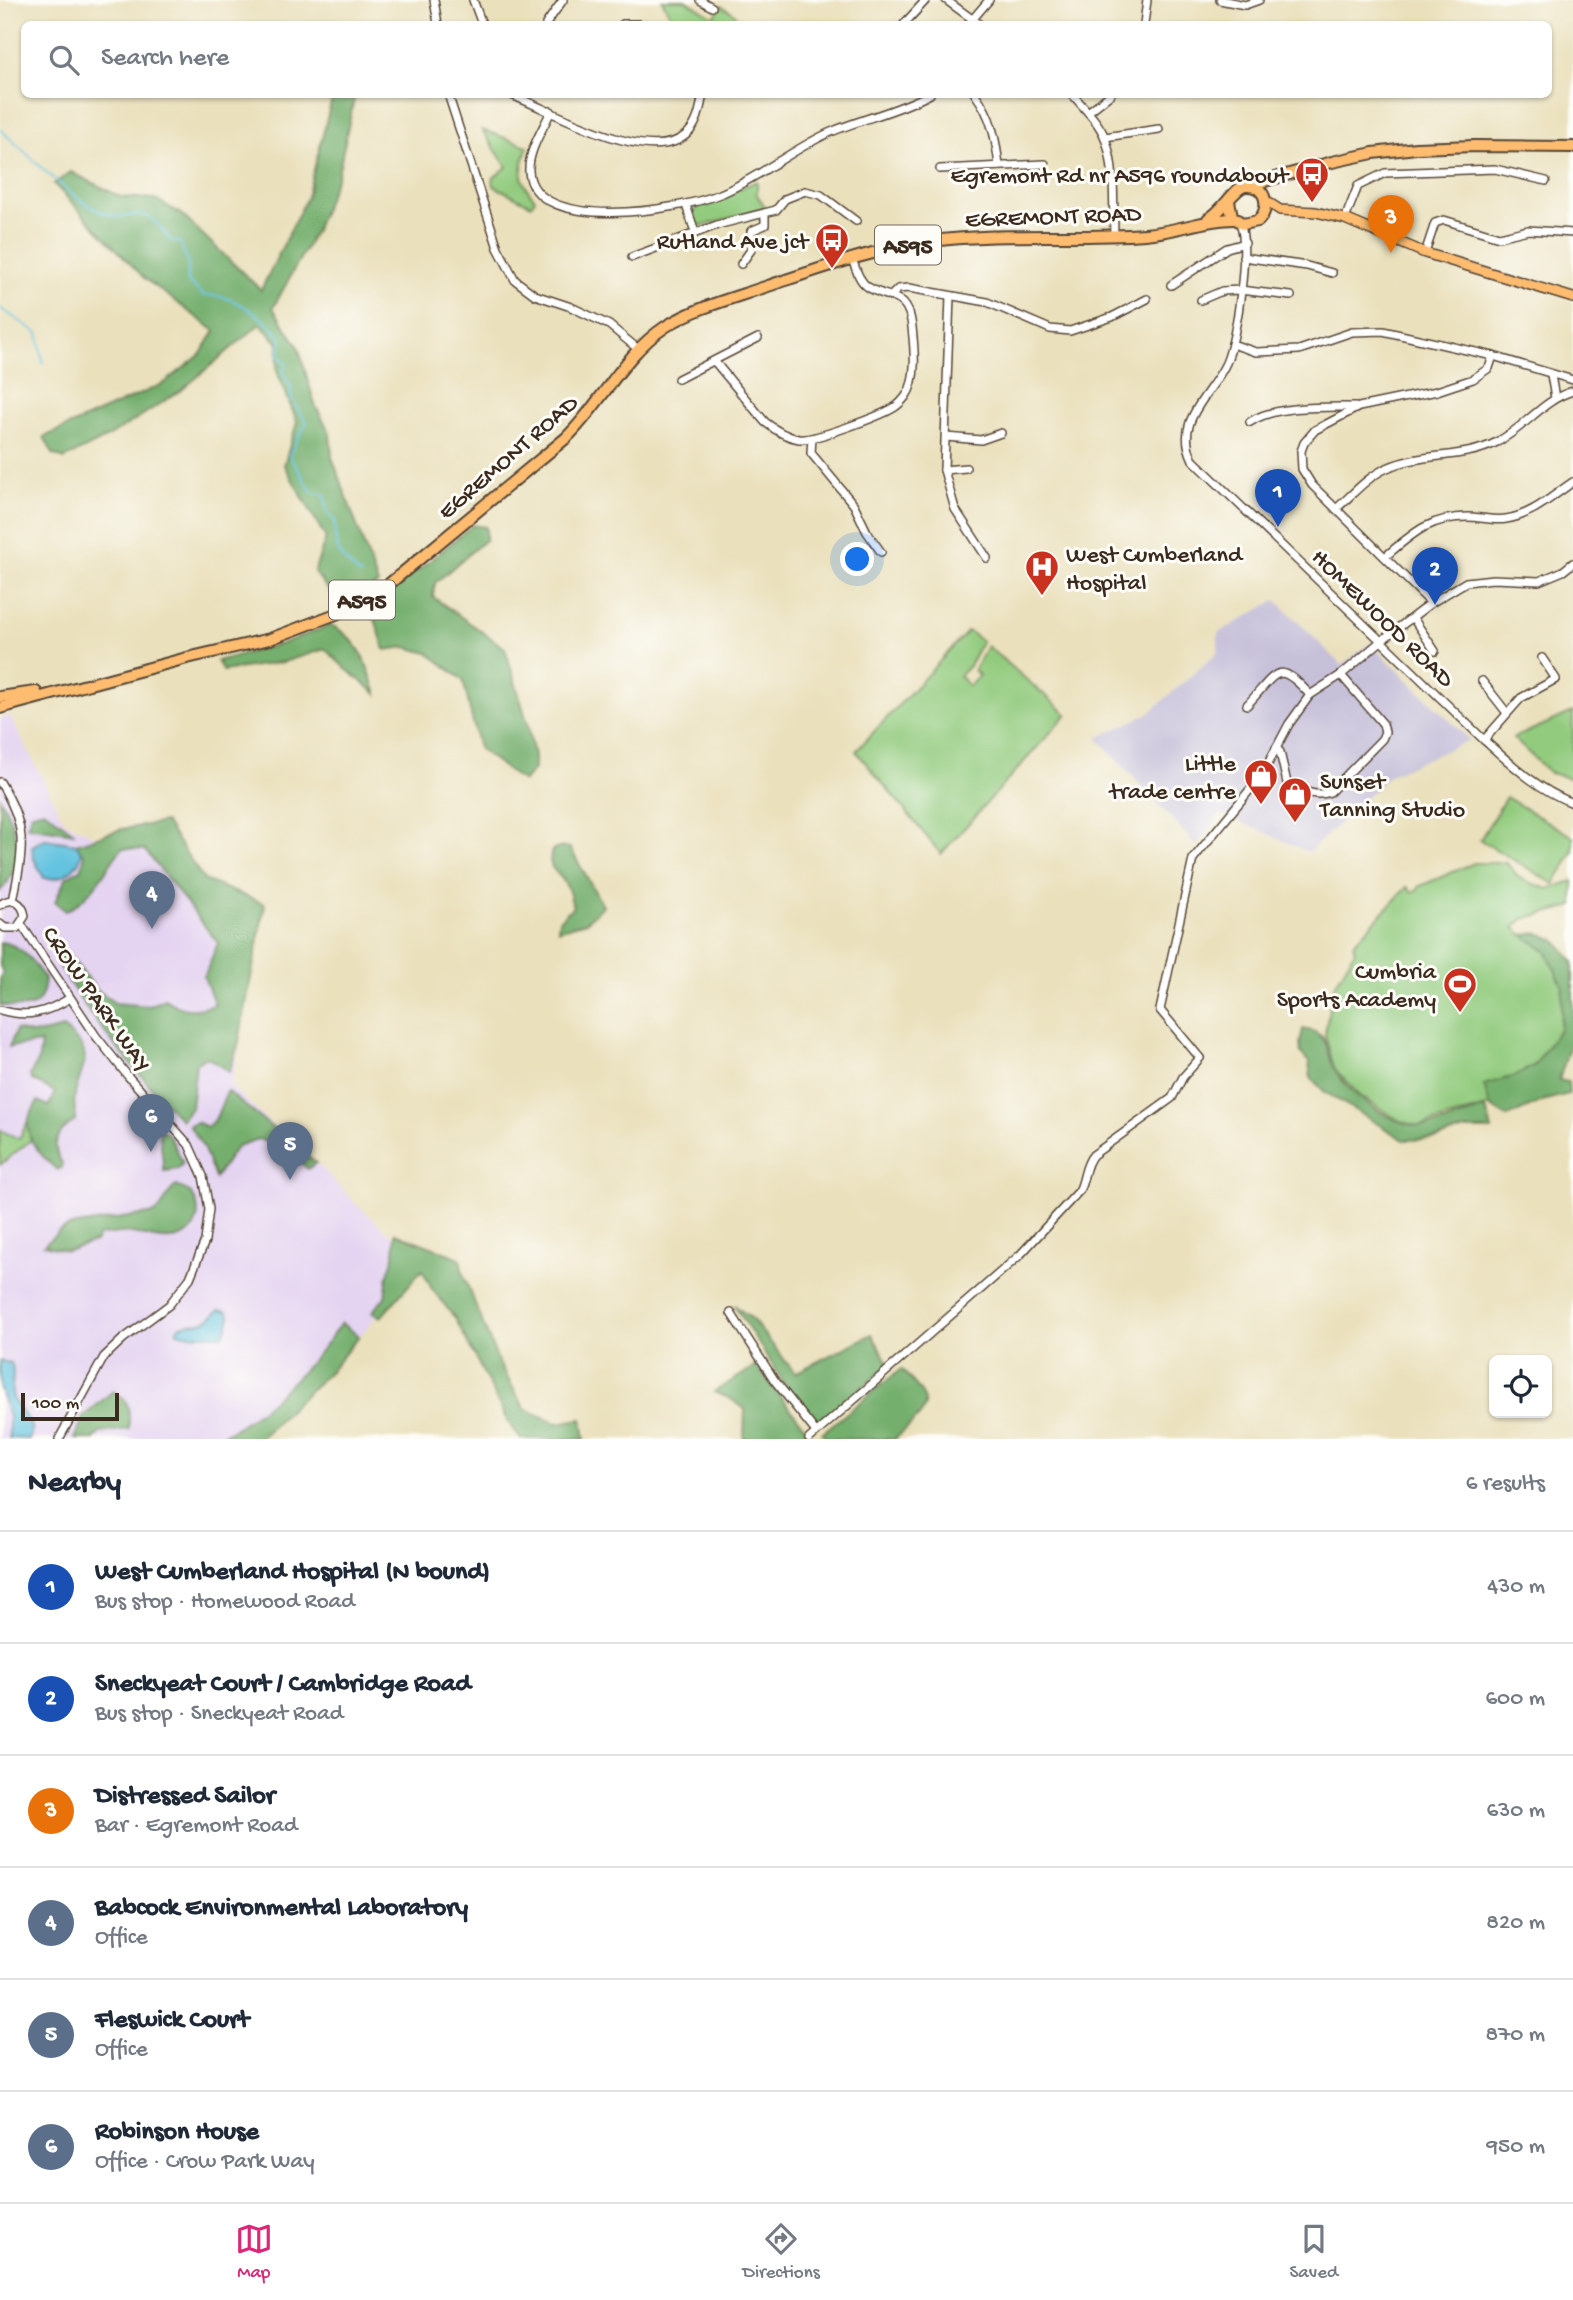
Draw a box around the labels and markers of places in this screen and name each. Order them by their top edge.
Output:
bus stop icon: Egremont Rd nr A596 roundabout [1293,155,1331,204]
place label: Egremont Rd nr A596 roundabout [950,163,1290,192]
pin: 3 [1368,195,1414,253]
bus stop icon: Rutland Ave jct [813,221,851,270]
place label: Rutland Ave jct [657,229,810,258]
pin: 1 [1255,469,1301,527]
place label: West Cumberland Hospital [1066,542,1244,599]
pin: 2 [1412,547,1458,605]
hospital icon: West Cumberland Hospital [1023,548,1061,597]
place label: Little trade centre [1108,751,1237,808]
shop icon: Little trade centre [1242,757,1280,806]
place label: Sunset Tanning Studio [1318,769,1465,826]
shop icon: Sunset Tanning Studio [1276,775,1314,824]
pin: 4 [129,871,175,929]
place label: Cumbria Sports Academy [1277,959,1437,1016]
sports icon: Cumbria Sports Academy [1441,965,1479,1014]
pin: 6 [128,1094,174,1152]
pin: 5 [267,1122,313,1180]

